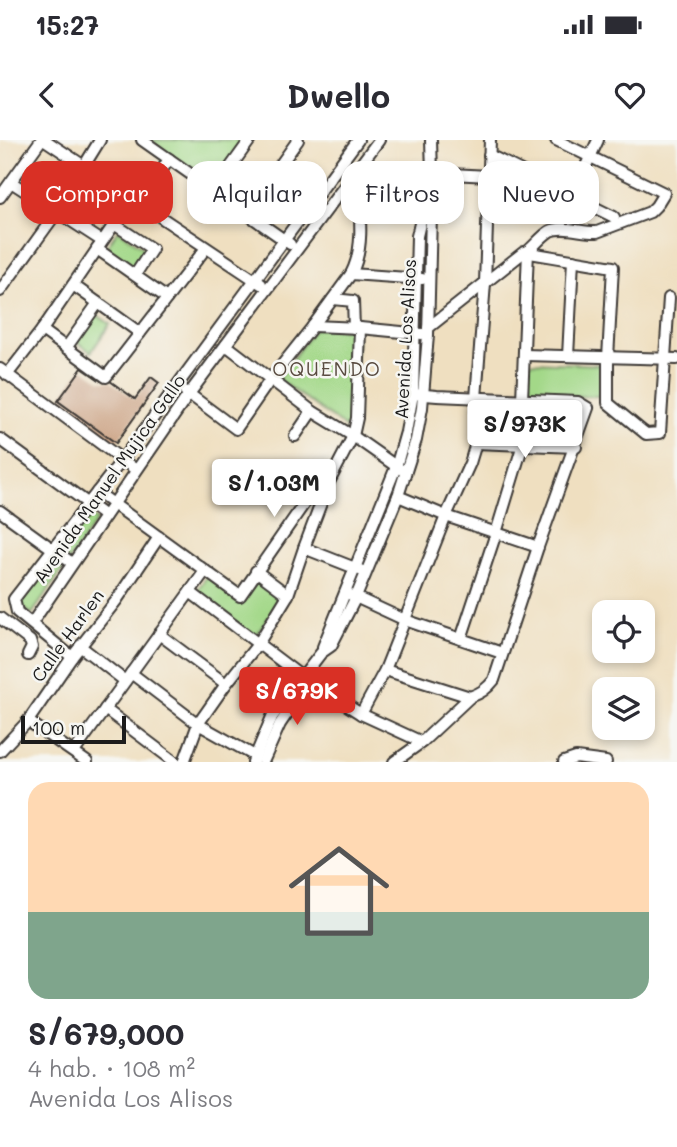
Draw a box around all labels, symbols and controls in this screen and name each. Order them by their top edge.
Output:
text: 15:27 [35,8,99,42]
text: Dwello [287,74,390,116]
icon: back [28,76,66,114]
icon: heart [611,76,649,114]
chip: Comprar [21,161,173,224]
chip: Alquilar [187,161,327,224]
chip: Filtros [341,161,464,224]
chip: Nuevo [478,161,599,224]
street label: Avenida Los Alisos [389,258,421,420]
district label: OQUENDO [272,356,382,381]
street label: Avenida Manuel Mujica Gallo [28,369,191,588]
pin: S/973K [468,400,582,460]
text: S/973K [483,408,567,438]
pin: S/1.03M [209,460,339,519]
text: S/1.03M [228,467,320,497]
street label: Calle Harlen [26,584,109,686]
map controls [592,600,655,740]
button: locate [592,600,655,663]
pin: S/679K [240,668,354,727]
text: S/679K [255,675,339,705]
button: layers [592,677,655,740]
scale bar [21,713,126,745]
text: 100 m [32,715,85,740]
icon: home [276,828,402,954]
text: S/679,000 [28,1013,184,1053]
text: 4 hab. · 108 m² [28,1053,195,1083]
text: Avenida Los Alisos [28,1083,233,1113]

